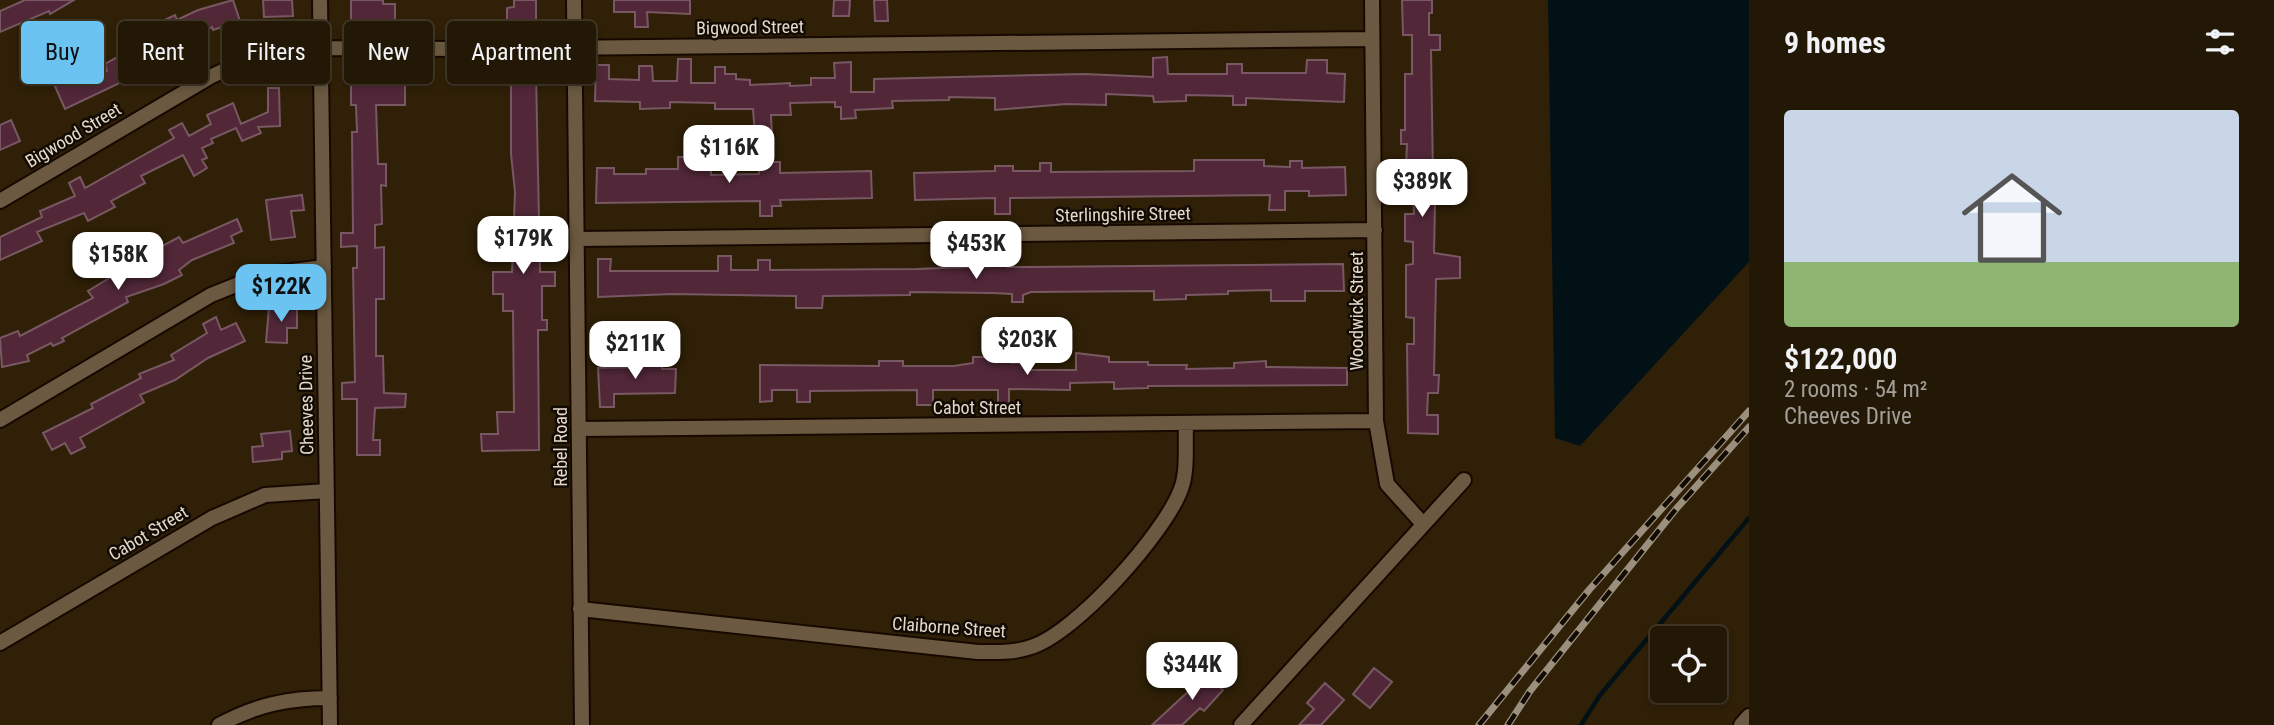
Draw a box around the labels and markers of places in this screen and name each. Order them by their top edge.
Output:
pin: $116K [680,125,778,185]
pin: $389K [1373,160,1471,219]
pin: $179K [474,216,572,276]
pin: $453K [927,222,1025,281]
pin: $158K [69,232,167,292]
pin: $122K [232,264,330,324]
pin: $203K [978,318,1076,377]
pin: $211K [586,322,684,381]
pin: $344K [1143,642,1241,702]

